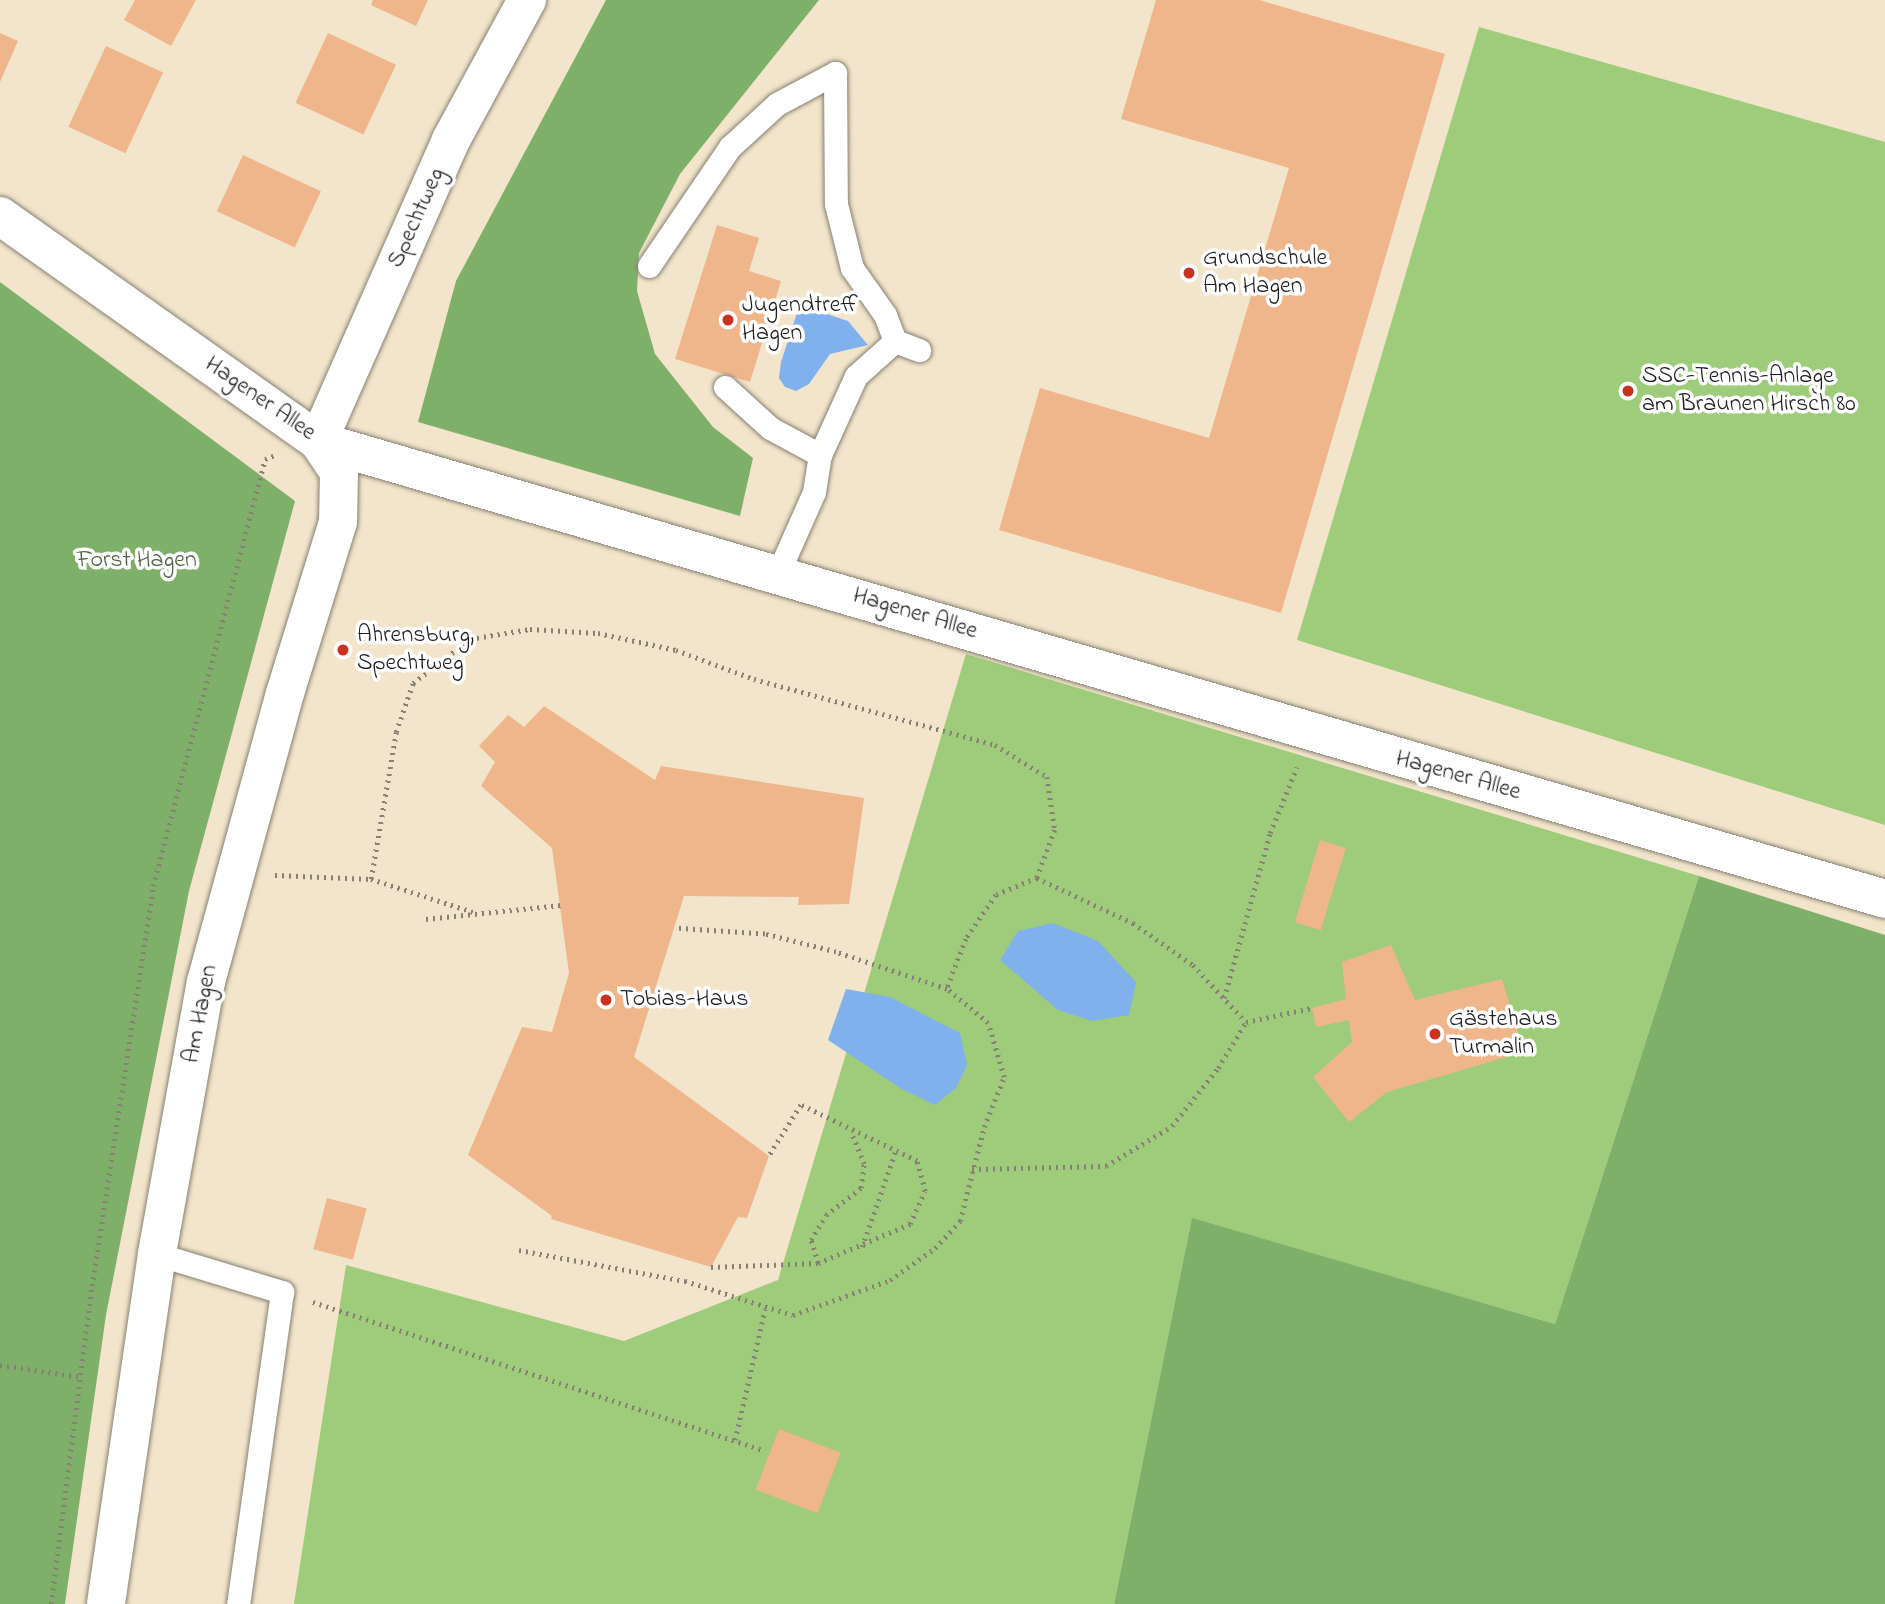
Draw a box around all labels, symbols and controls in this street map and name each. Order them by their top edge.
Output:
street label: Spechtweg [382,163,452,273]
place label: Grundschule Am Hagen [1203,245,1327,301]
marker: Grundschule Am Hagen [1181,265,1197,281]
place label: Jugendtreff Hagen [742,292,858,348]
marker: Jugendtreff Hagen [720,312,736,328]
street label: Hagener Allee [199,350,321,448]
place label: SSC-Tennis-Anlage am Braunen Hirsch 80 [1642,363,1856,419]
marker: SSC-Tennis-Anlage am Braunen Hirsch 80 [1620,383,1636,399]
park label: Forst Hagen [77,547,197,575]
street label: Hagener Allee [849,581,981,647]
place label: Ahrensburg, Spechtweg [357,622,474,678]
marker: Ahrensburg, Spechtweg [335,642,351,658]
street label: Hagener Allee [1392,744,1524,808]
street label: Am Hagen [177,962,225,1066]
place label: Tobias-Haus [620,986,748,1014]
marker: Tobias-Haus [598,992,614,1008]
place label: Gästehaus Turmalin [1449,1006,1557,1062]
marker: Gästehaus Turmalin [1427,1026,1443,1042]

